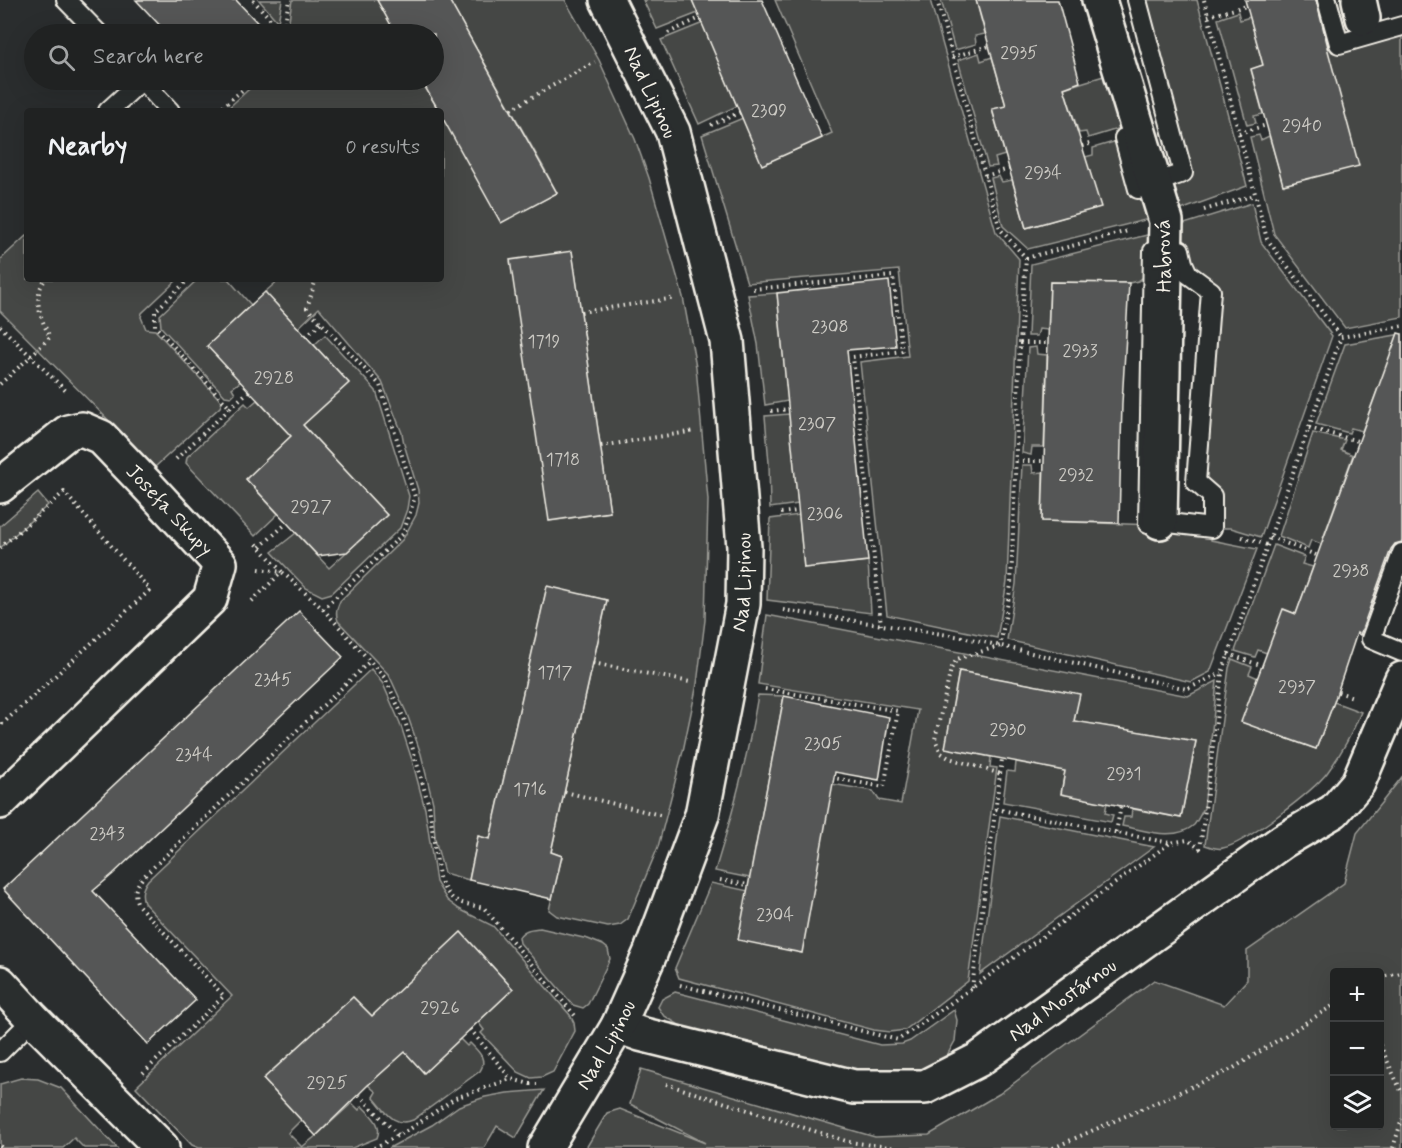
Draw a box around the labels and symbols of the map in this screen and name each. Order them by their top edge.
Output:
house number: 2935 [1000,41,1038,65]
street label: Nad Lipinou [616,42,684,143]
house number: 2309 [751,99,787,123]
house number: 2940 [1282,114,1322,138]
house number: 2934 [1024,161,1062,185]
street label: Habrová [1149,219,1179,293]
house number: 2308 [811,315,849,339]
house number: 1719 [528,330,561,354]
house number: 2933 [1062,339,1098,363]
house number: 2928 [254,366,294,390]
house number: 2307 [798,412,836,436]
house number: 1718 [546,448,580,472]
street label: Josefa Skupy [119,458,219,563]
house number: 2932 [1058,463,1094,487]
house number: 2927 [290,495,332,519]
house number: 2306 [807,502,843,526]
street label: Nad Lipinou [725,531,759,634]
house number: 2938 [1332,559,1370,583]
house number: 1717 [537,661,573,685]
house number: 2345 [254,668,292,692]
house number: 2937 [1278,675,1316,699]
house number: 2930 [990,718,1026,742]
house number: 2305 [804,732,842,756]
house number: 2344 [175,743,213,767]
house number: 2931 [1107,762,1141,786]
house number: 1716 [513,778,547,802]
house number: 2343 [89,822,125,846]
house number: 2304 [756,903,794,927]
street label: Nad Mostárnou [1003,952,1123,1049]
house number: 2926 [420,996,460,1020]
street label: Nad Lipinou [570,996,643,1095]
house number: 2925 [306,1071,348,1095]

